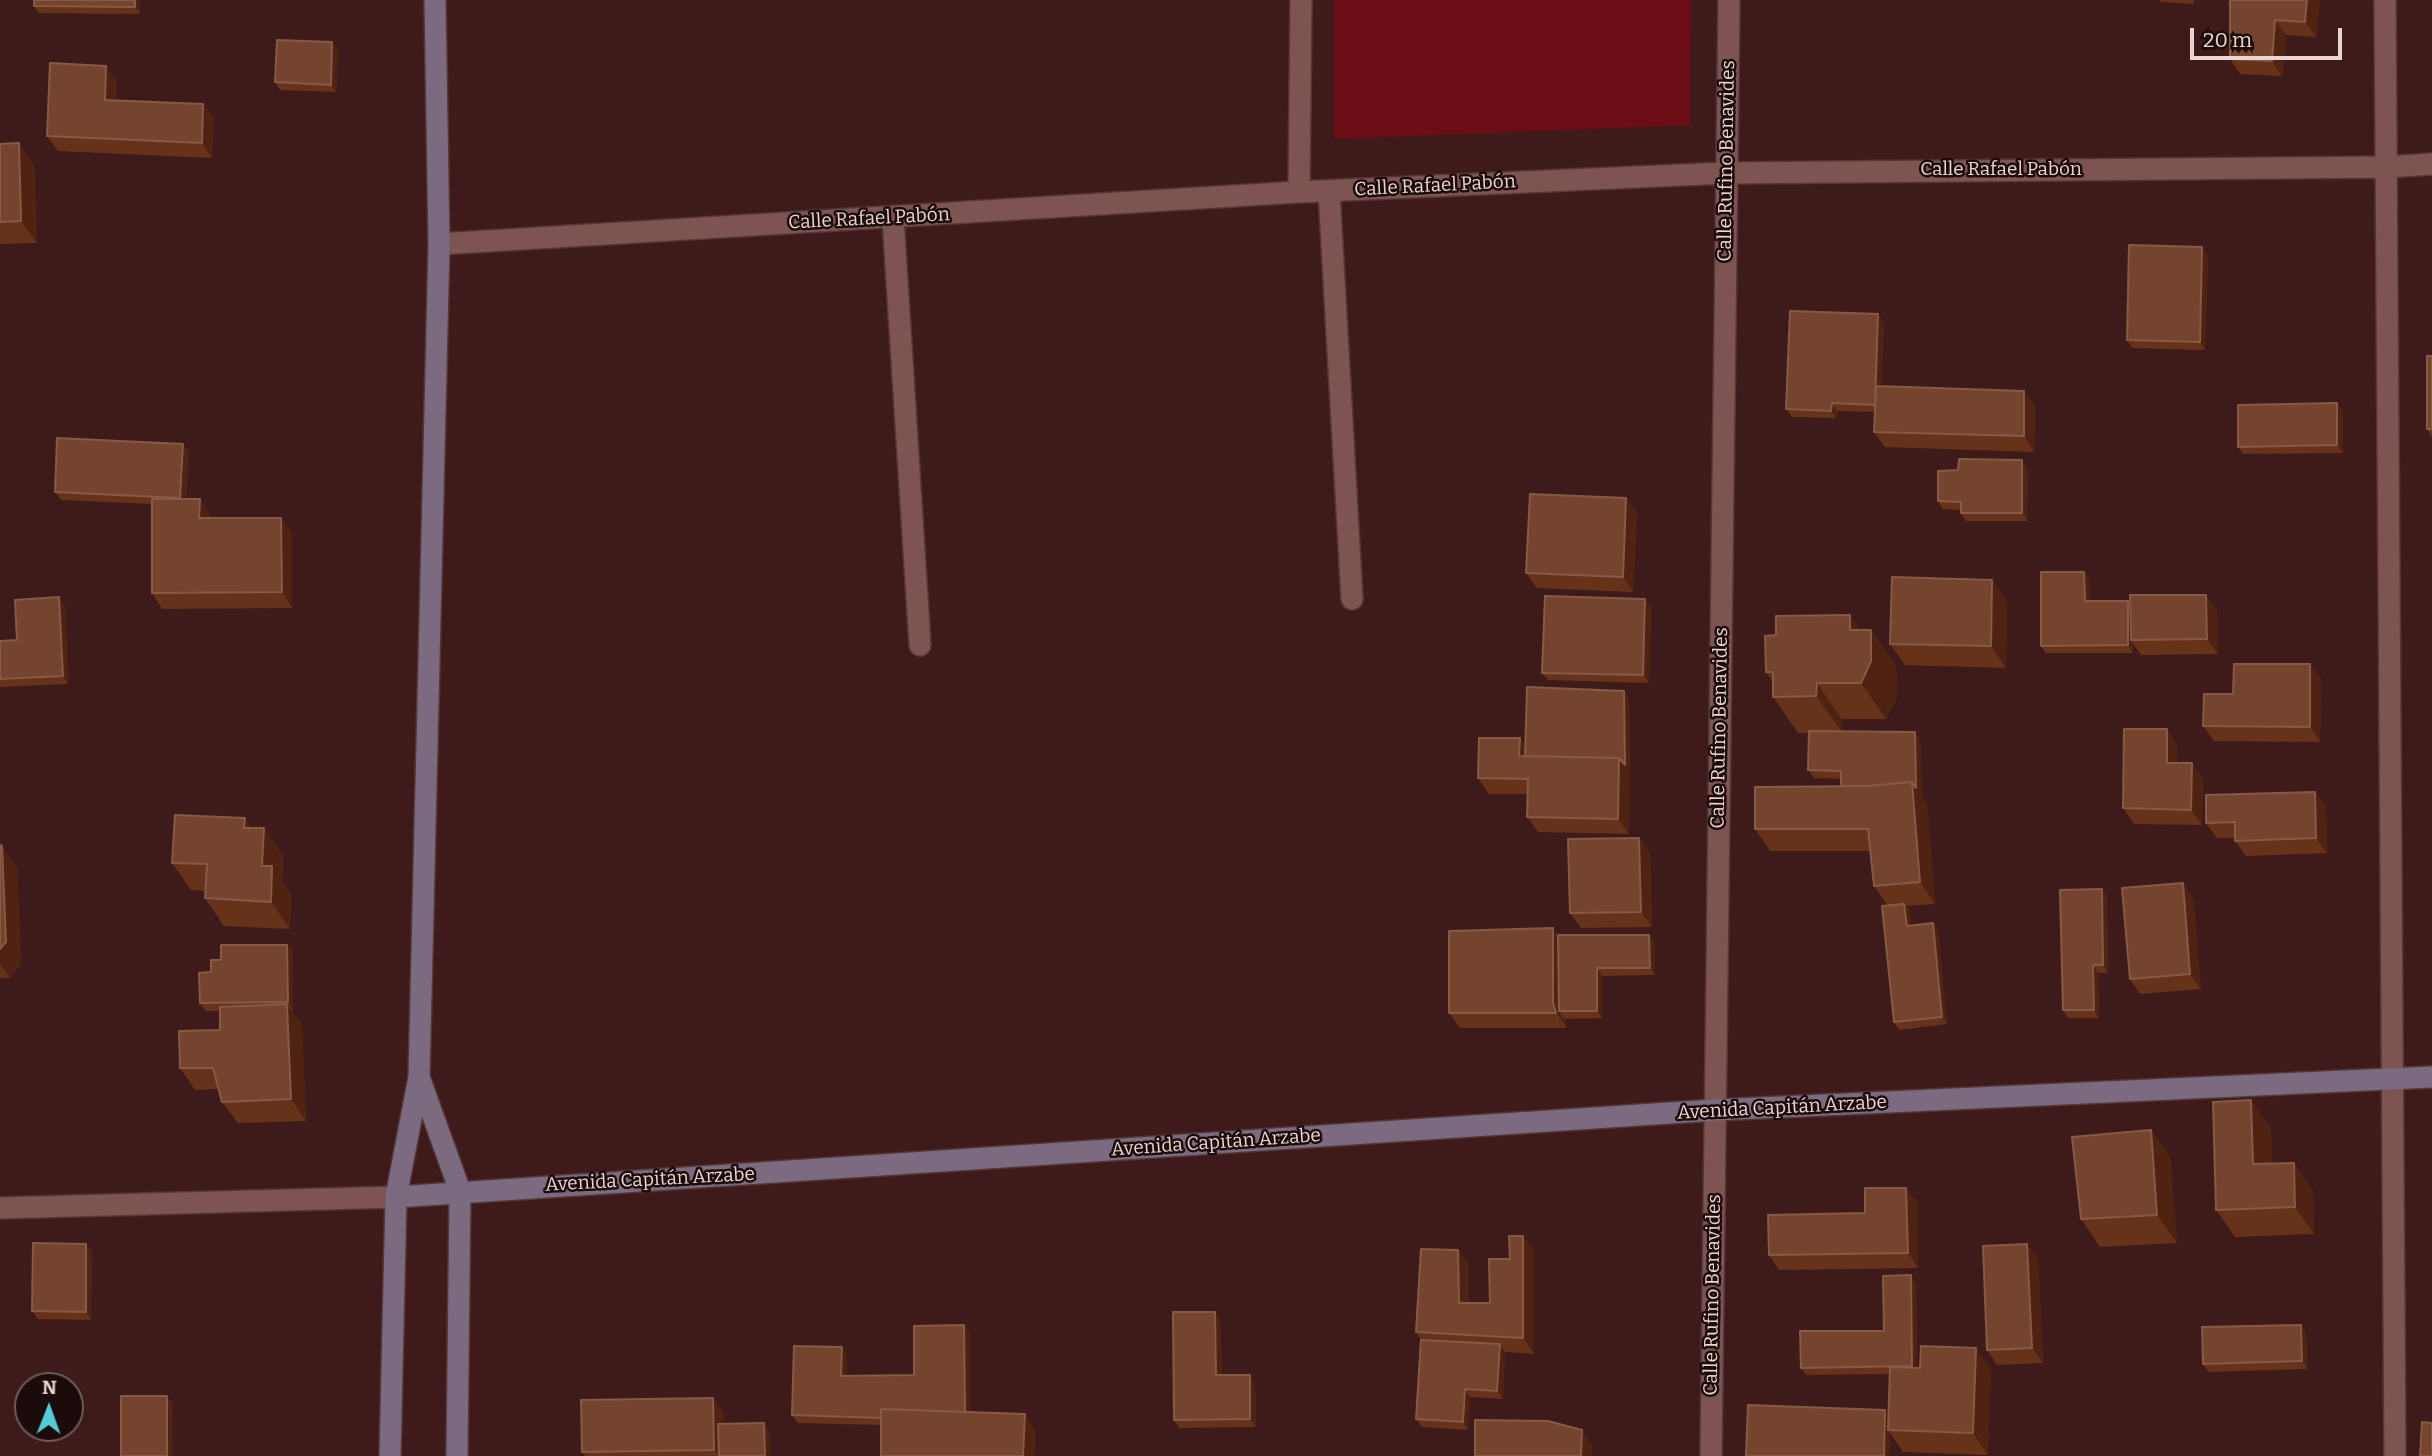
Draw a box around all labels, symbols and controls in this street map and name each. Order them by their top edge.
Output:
scale bar [2194,14,2346,58]
text: 20 m [2203,27,2252,53]
street label: Calle Rufino Benavides [1714,60,1740,262]
street label: Calle Rafael Pabón [1920,159,2082,181]
street label: Calle Rafael Pabón [1354,170,1516,202]
street label: Calle Rafael Pabón [788,203,950,235]
street label: Calle Rufino Benavides [1707,627,1733,829]
street label: Avenida Capitán Arzabe [1677,1091,1887,1125]
street label: Avenida Capitán Arzabe [1110,1124,1322,1162]
street label: Avenida Capitán Arzabe [545,1163,755,1197]
street label: Calle Rufino Benavides [1700,1194,1726,1396]
north arrow [14,1372,84,1442]
text: N [42,1376,57,1399]

